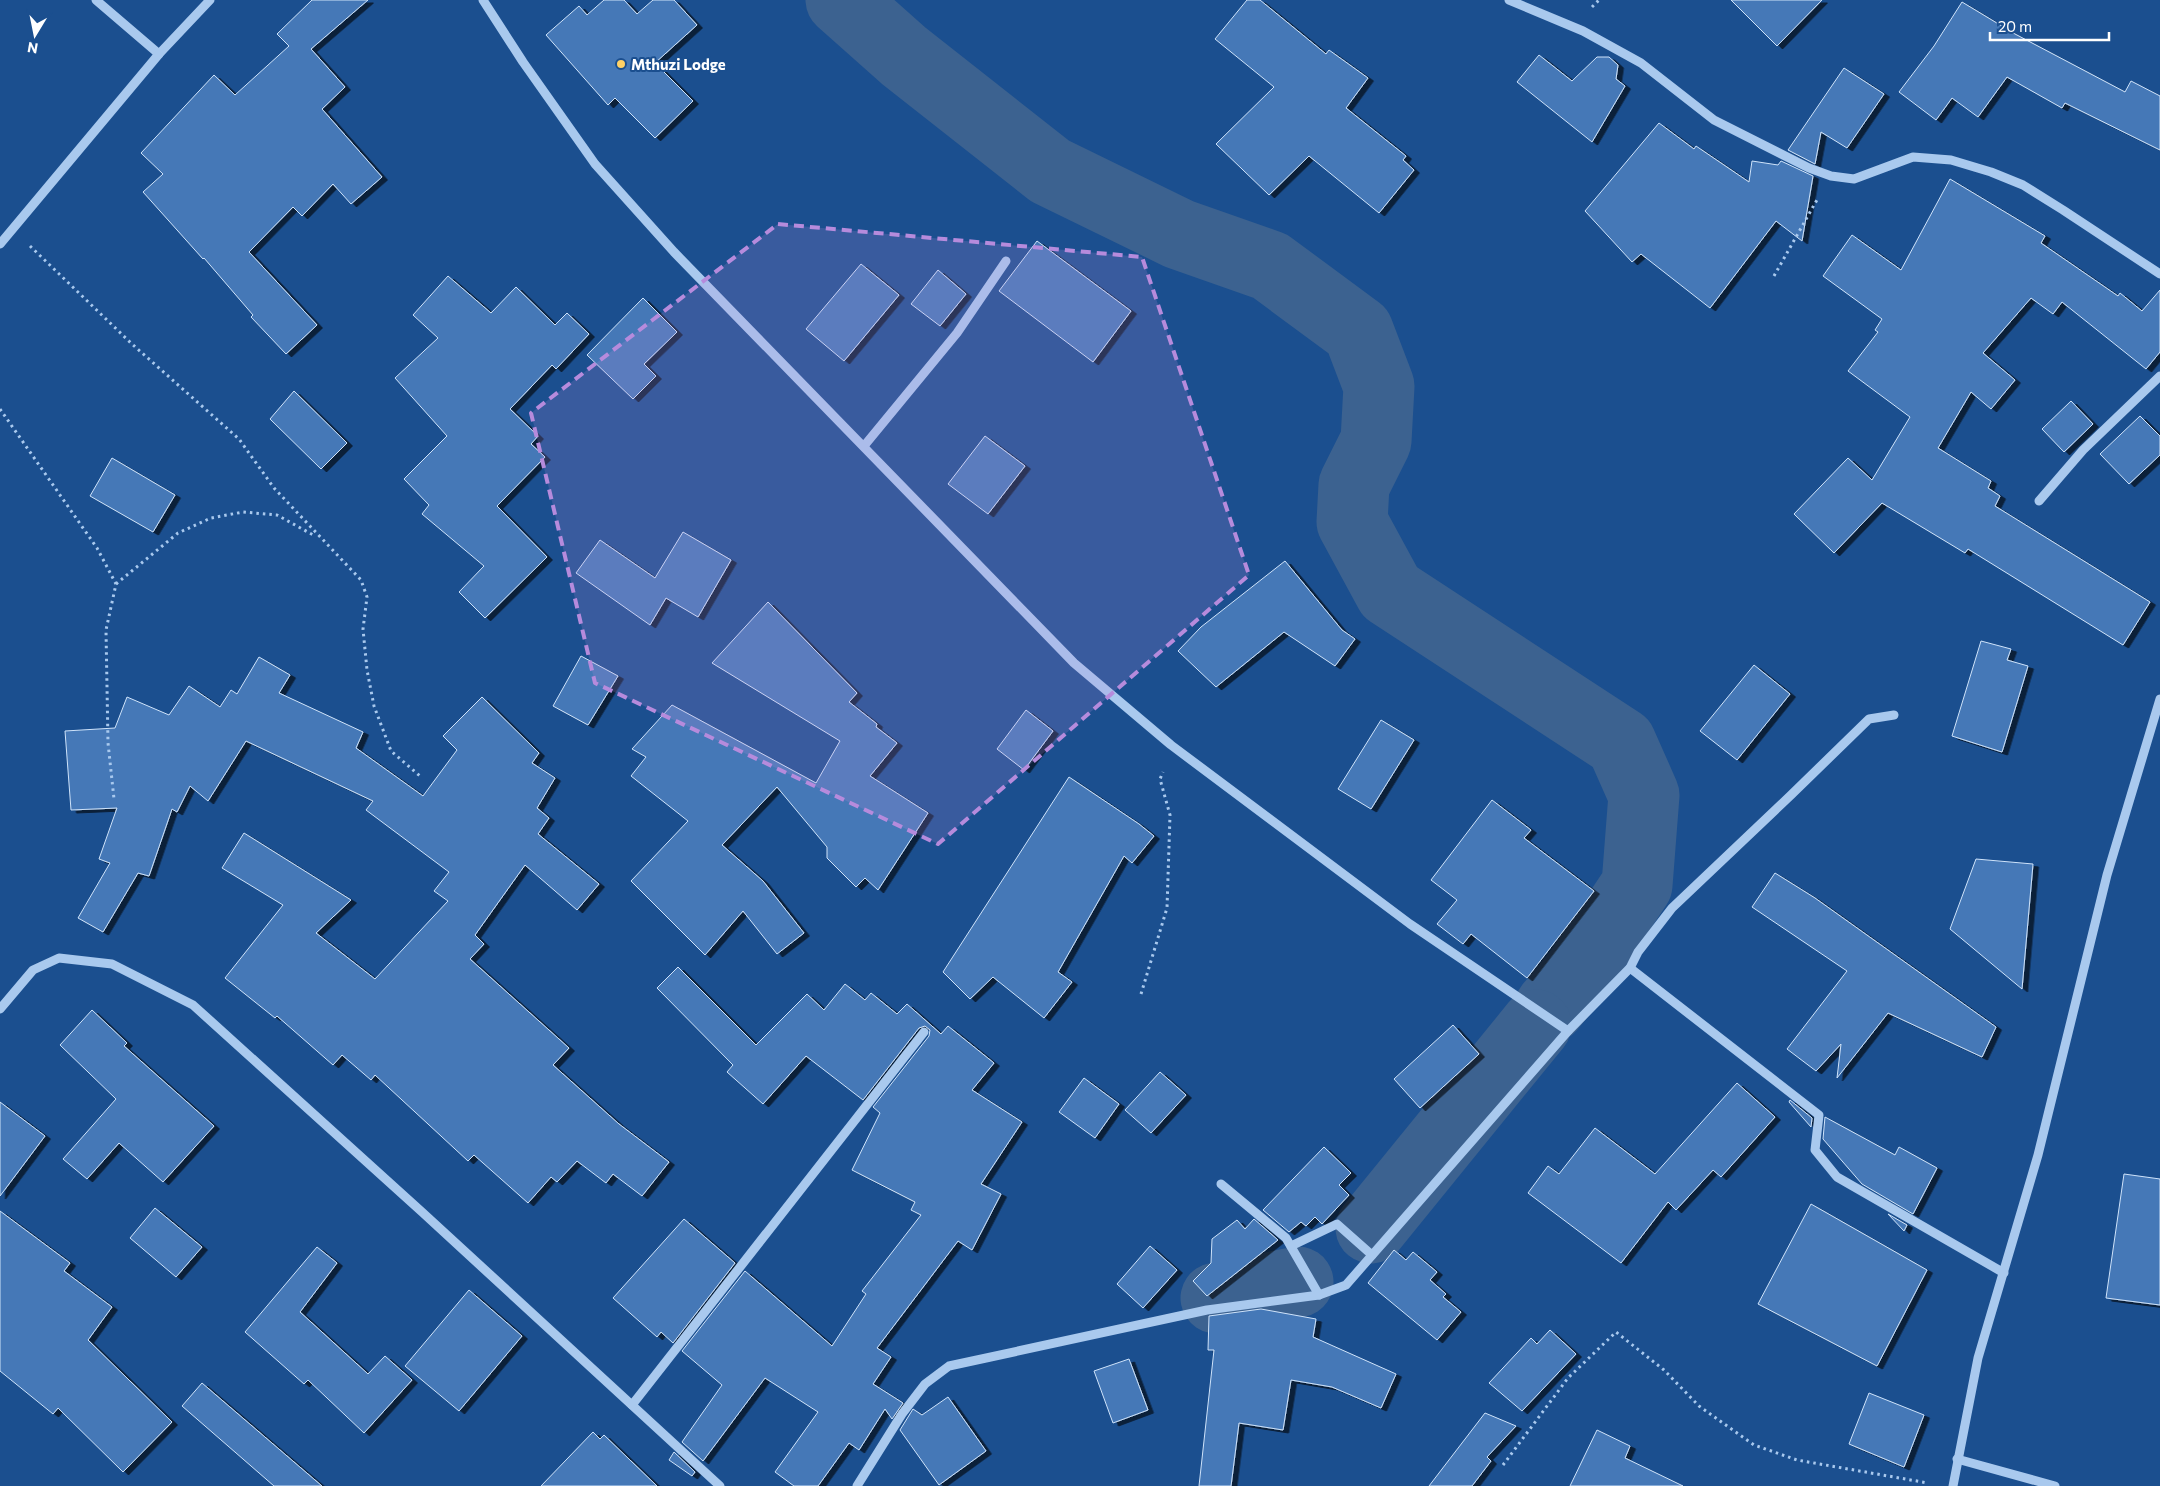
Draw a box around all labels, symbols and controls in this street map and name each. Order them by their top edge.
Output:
north arrow [10,10,60,60]
scale bar [1990,10,2109,42]
text: 20 m [1998,17,2032,35]
text: N [26,39,39,58]
place label: Mthuzi Lodge [631,55,726,73]
marker: Mthuzi Lodge [615,58,627,70]

